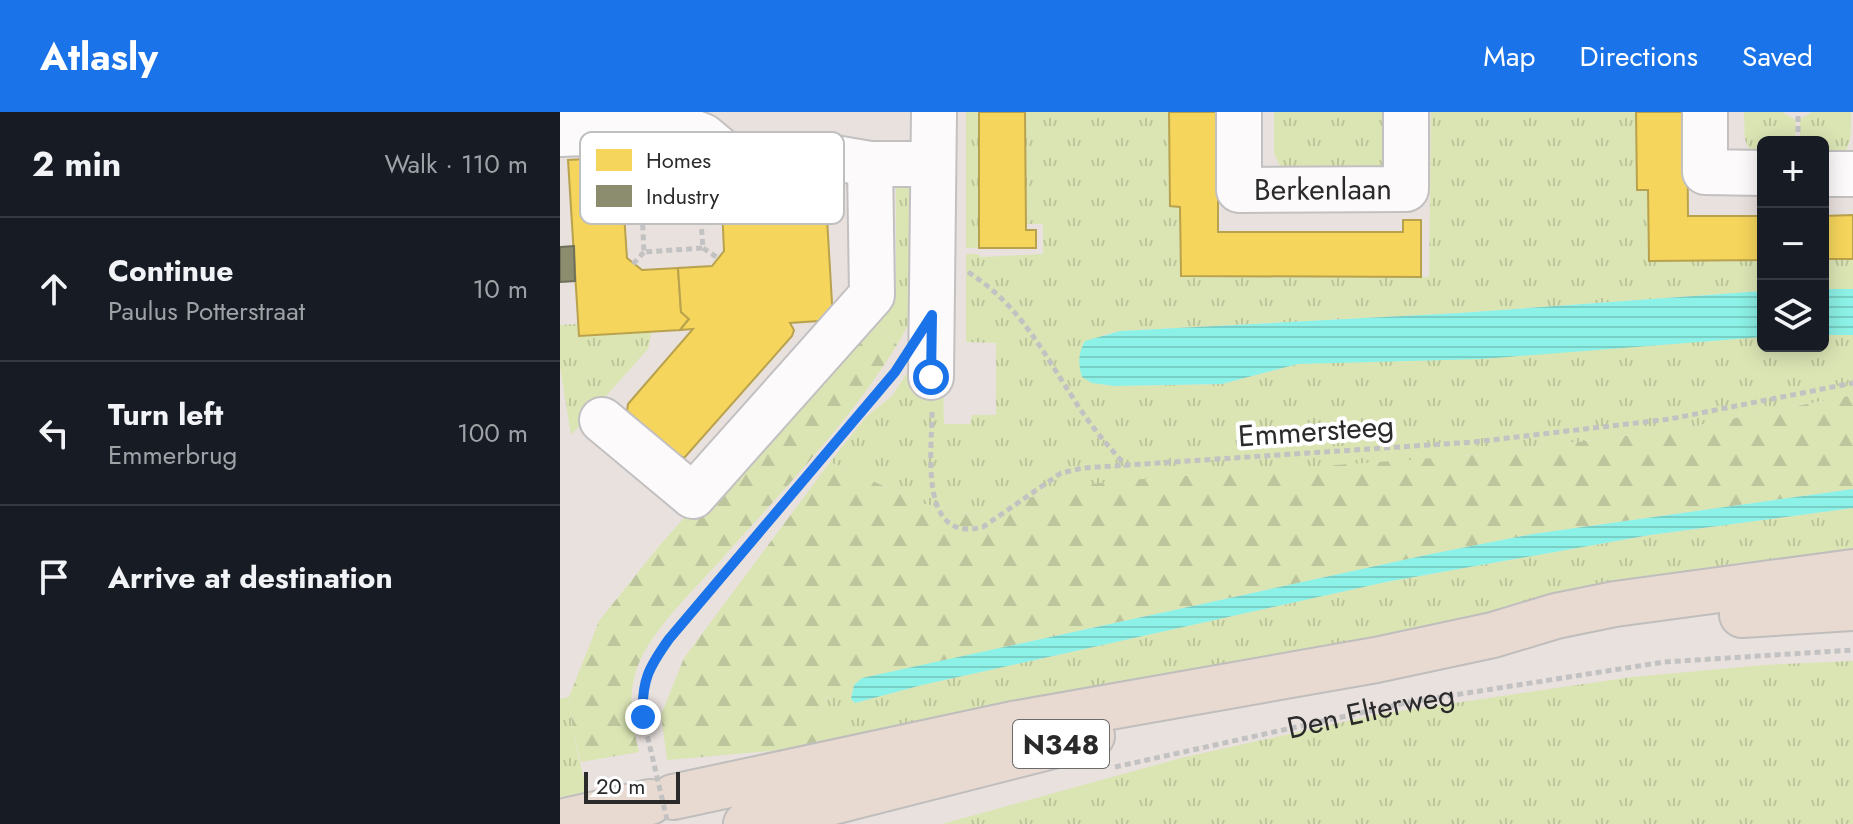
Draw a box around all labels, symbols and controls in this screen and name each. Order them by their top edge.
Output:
text: Atlasly [40,29,158,84]
text: Map [1483,36,1535,77]
text: Directions [1579,36,1698,77]
text: Saved [1742,36,1813,77]
legend [580,132,844,224]
map controls [1757,136,1829,352]
button: + [1757,136,1829,208]
text: 2 min [32,140,121,189]
text: Homes [646,144,711,176]
text: Walk · 110 m [384,145,528,183]
street label: Berkenlaan [1254,167,1392,211]
text: Industry [646,180,719,212]
button: − [1757,208,1829,280]
text: Continue [108,249,234,292]
icon: ahead [32,267,76,311]
text: 10 m [473,270,528,308]
button: layers [1757,280,1829,352]
text: Paulus Potterstraat [108,292,305,330]
route start [913,359,949,395]
text: Turn left [108,393,223,436]
street label: Emmersteeg [1236,404,1395,457]
icon: left [32,411,76,455]
text: 100 m [457,414,528,452]
text: Emmerbrug [108,436,237,474]
icon: arrive [32,555,76,599]
text: Arrive at destination [108,556,393,599]
street label: Den Elterweg [1283,673,1458,749]
route end [625,699,661,735]
road number: N348 [1013,720,1109,768]
scale bar [584,768,680,804]
text: 20 m [596,770,645,802]

